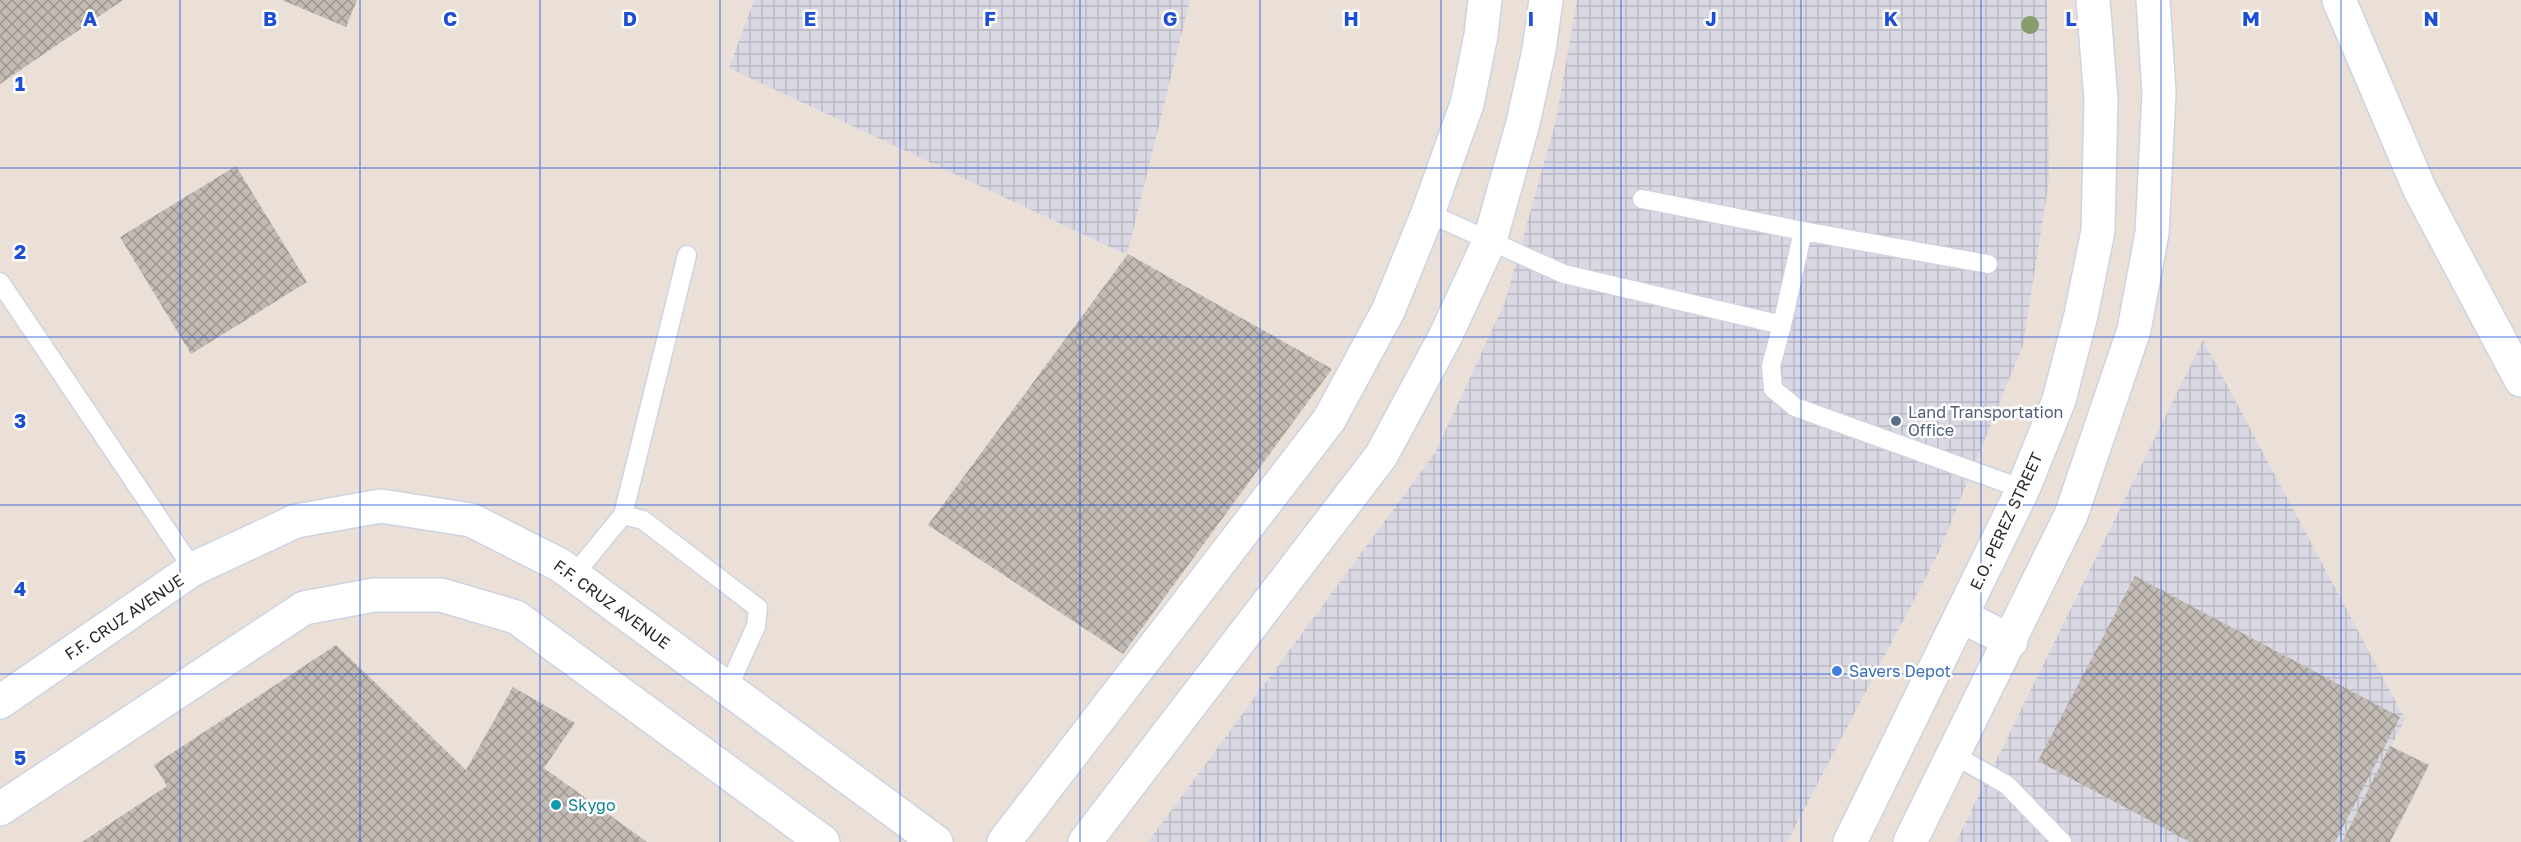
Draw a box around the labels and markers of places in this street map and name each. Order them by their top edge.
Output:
place label: Land Transportation Office [1908,402,2063,440]
marker: Land Transportation Office [1889,414,1903,428]
place label: Savers Depot [1849,661,1951,681]
marker: Savers Depot [1830,664,1844,678]
place label: Skygo [568,795,616,815]
marker: Skygo [549,798,563,812]

